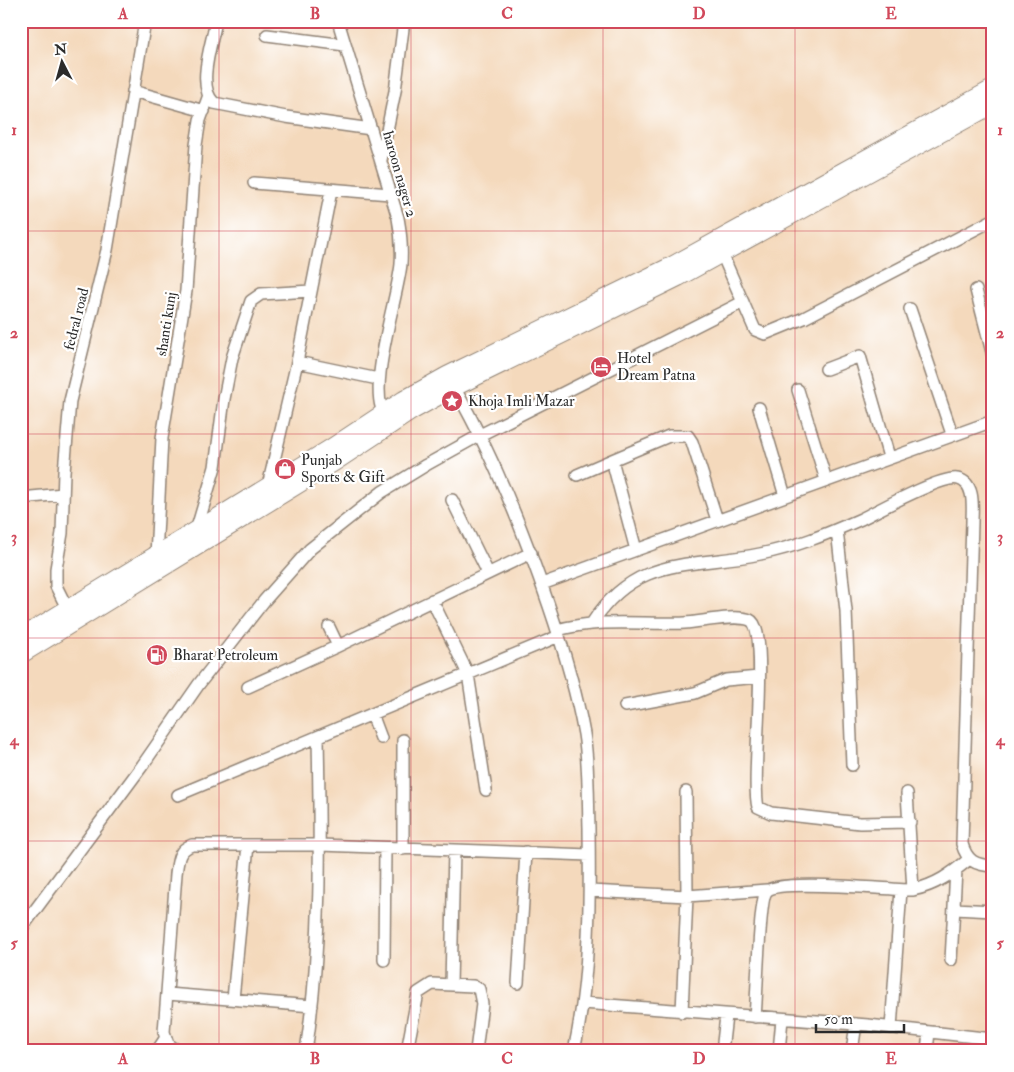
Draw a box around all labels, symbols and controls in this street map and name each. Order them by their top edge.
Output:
text: A [117,4,129,24]
text: B [310,4,320,24]
text: C [501,4,513,24]
text: D [692,4,706,24]
text: E [885,4,897,24]
north arrow [38,38,88,88]
text: N [53,40,68,59]
text: 1 [11,120,17,140]
text: 1 [997,120,1003,140]
street label: haroon nager 2 [378,129,421,220]
street label: fedral road [60,285,94,352]
street label: shanti kunj [152,291,181,358]
text: 2 [10,323,18,343]
text: 2 [996,323,1004,343]
place label: Hotel Dream Patna [617,349,696,385]
hotel icon: Hotel Dream Patna [589,355,613,379]
place icon: Khoja Imli Mazar [440,389,464,413]
place label: Khoja Imli Mazar [468,392,575,411]
place label: Punjab Sports & Gift [301,451,385,488]
shop icon: Punjab Sports & Gift [273,457,297,481]
text: 3 [11,527,17,547]
text: 3 [997,527,1003,547]
fuel station icon: Bharat Petroleum [145,643,169,667]
place label: Bharat Petroleum [173,646,279,665]
text: 4 [9,730,20,750]
text: 4 [995,730,1006,750]
text: 5 [10,933,18,953]
text: 5 [996,933,1004,953]
scale bar [816,1002,904,1034]
text: 50 m [824,1010,853,1029]
text: A [117,1049,129,1069]
text: B [310,1049,320,1069]
text: C [501,1049,513,1069]
text: D [692,1049,706,1069]
text: E [885,1049,897,1069]

